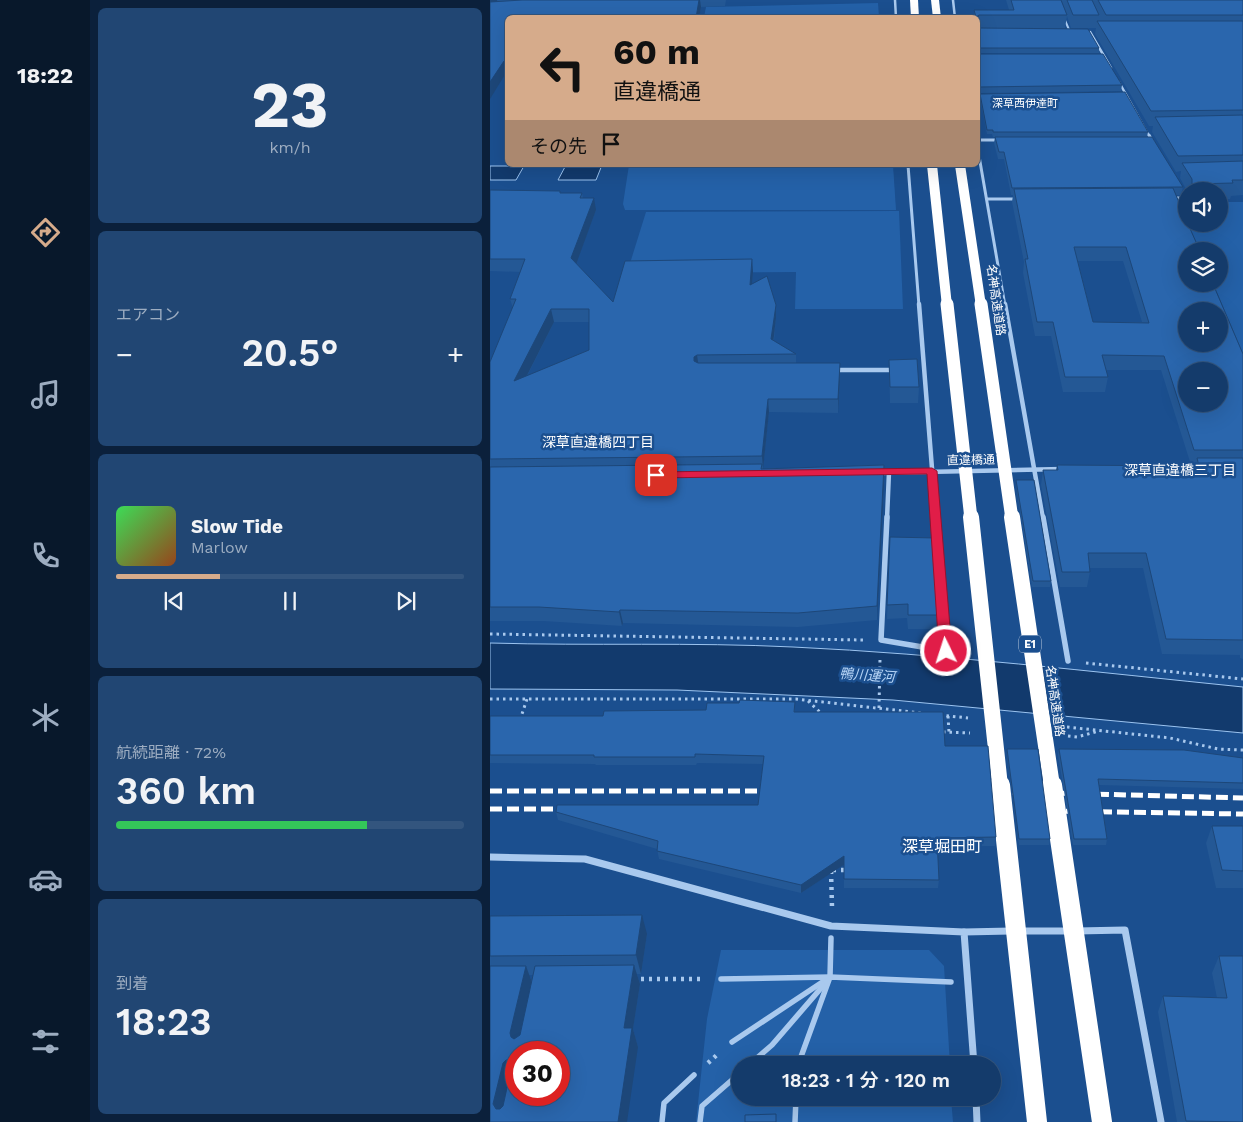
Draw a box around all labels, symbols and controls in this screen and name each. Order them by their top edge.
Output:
text: 60 m [613,31,700,73]
icon: left [530,35,595,100]
text: 18:22 [17,63,73,88]
text: 23 [251,67,329,143]
text: 直違橋通 [613,79,701,104]
district label: 深草西伊達町 [992,97,1058,110]
icon: arrive [597,130,625,158]
text: その先 [530,135,587,158]
text: km/h [269,138,311,157]
map controls [1178,182,1228,412]
button: sound [1178,182,1228,232]
icon: directions [28,215,63,250]
button: layers [1178,242,1228,292]
street label: 名神高速道路 [984,263,1008,337]
button: + [1178,302,1228,352]
text: エアコン [116,305,180,324]
text: 20.5° [241,331,339,375]
text: − [116,338,133,371]
text: + [447,338,464,371]
button: − [1178,362,1228,412]
icon: music [28,377,63,412]
district label: 深草直違橋四丁目 [542,434,654,450]
street label: 直違橋通 [947,453,995,467]
pin [635,454,677,496]
icon: arrive [642,461,670,489]
district label: 深草直違橋三丁目 [1124,462,1236,478]
text: Slow Tide [191,515,283,538]
icon: phone [28,538,63,573]
text: Marlow [191,538,248,557]
icon: previous [160,587,188,615]
icon: pause [276,587,304,615]
icon: next [392,587,420,615]
position arrow [919,624,971,676]
road number: E1 [1019,636,1041,652]
street label: 名神高速道路 [1043,664,1067,738]
water label: 鴨川運河 [839,665,898,685]
icon: climate [28,700,63,735]
text: 航続距離 · 72% [116,743,226,762]
text: 360 km [116,769,256,813]
district label: 深草堀田町 [902,837,982,856]
icon: car [28,862,63,897]
text: 到着 [116,974,148,993]
text: 18:23 [116,1000,212,1044]
icon: filters [28,1024,63,1059]
speed limit sign: 30 [505,1041,570,1106]
text: 18:23 · 1 分 · 120 m [782,1069,950,1092]

